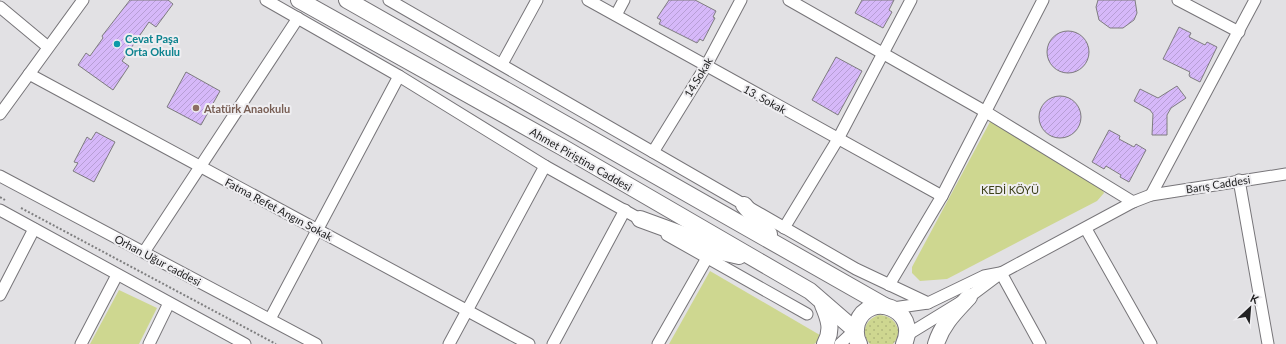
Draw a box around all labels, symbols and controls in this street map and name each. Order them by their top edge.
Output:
place label: Cevat Paşa Orta Okulu [125,32,180,58]
marker: Cevat Paşa Orta Okulu [112,39,122,49]
street label: 14.Sokak [681,54,715,99]
street label: 13. Sokak [741,82,789,116]
place label: Atatürk Anaokulu [203,102,290,115]
marker: Atatürk Anaokulu [191,103,201,113]
street label: Ahmet Piriştina Caddesi [528,125,634,194]
street label: Barış Caddesi [1185,172,1251,196]
street label: Fatma Refet Angın Sokak [223,175,335,243]
park label: KEDİ KÖYÜ [981,183,1039,196]
street label: Orhan Uğur caddesi [113,232,204,288]
north arrow [1230,288,1270,328]
text: K [1248,291,1261,306]

